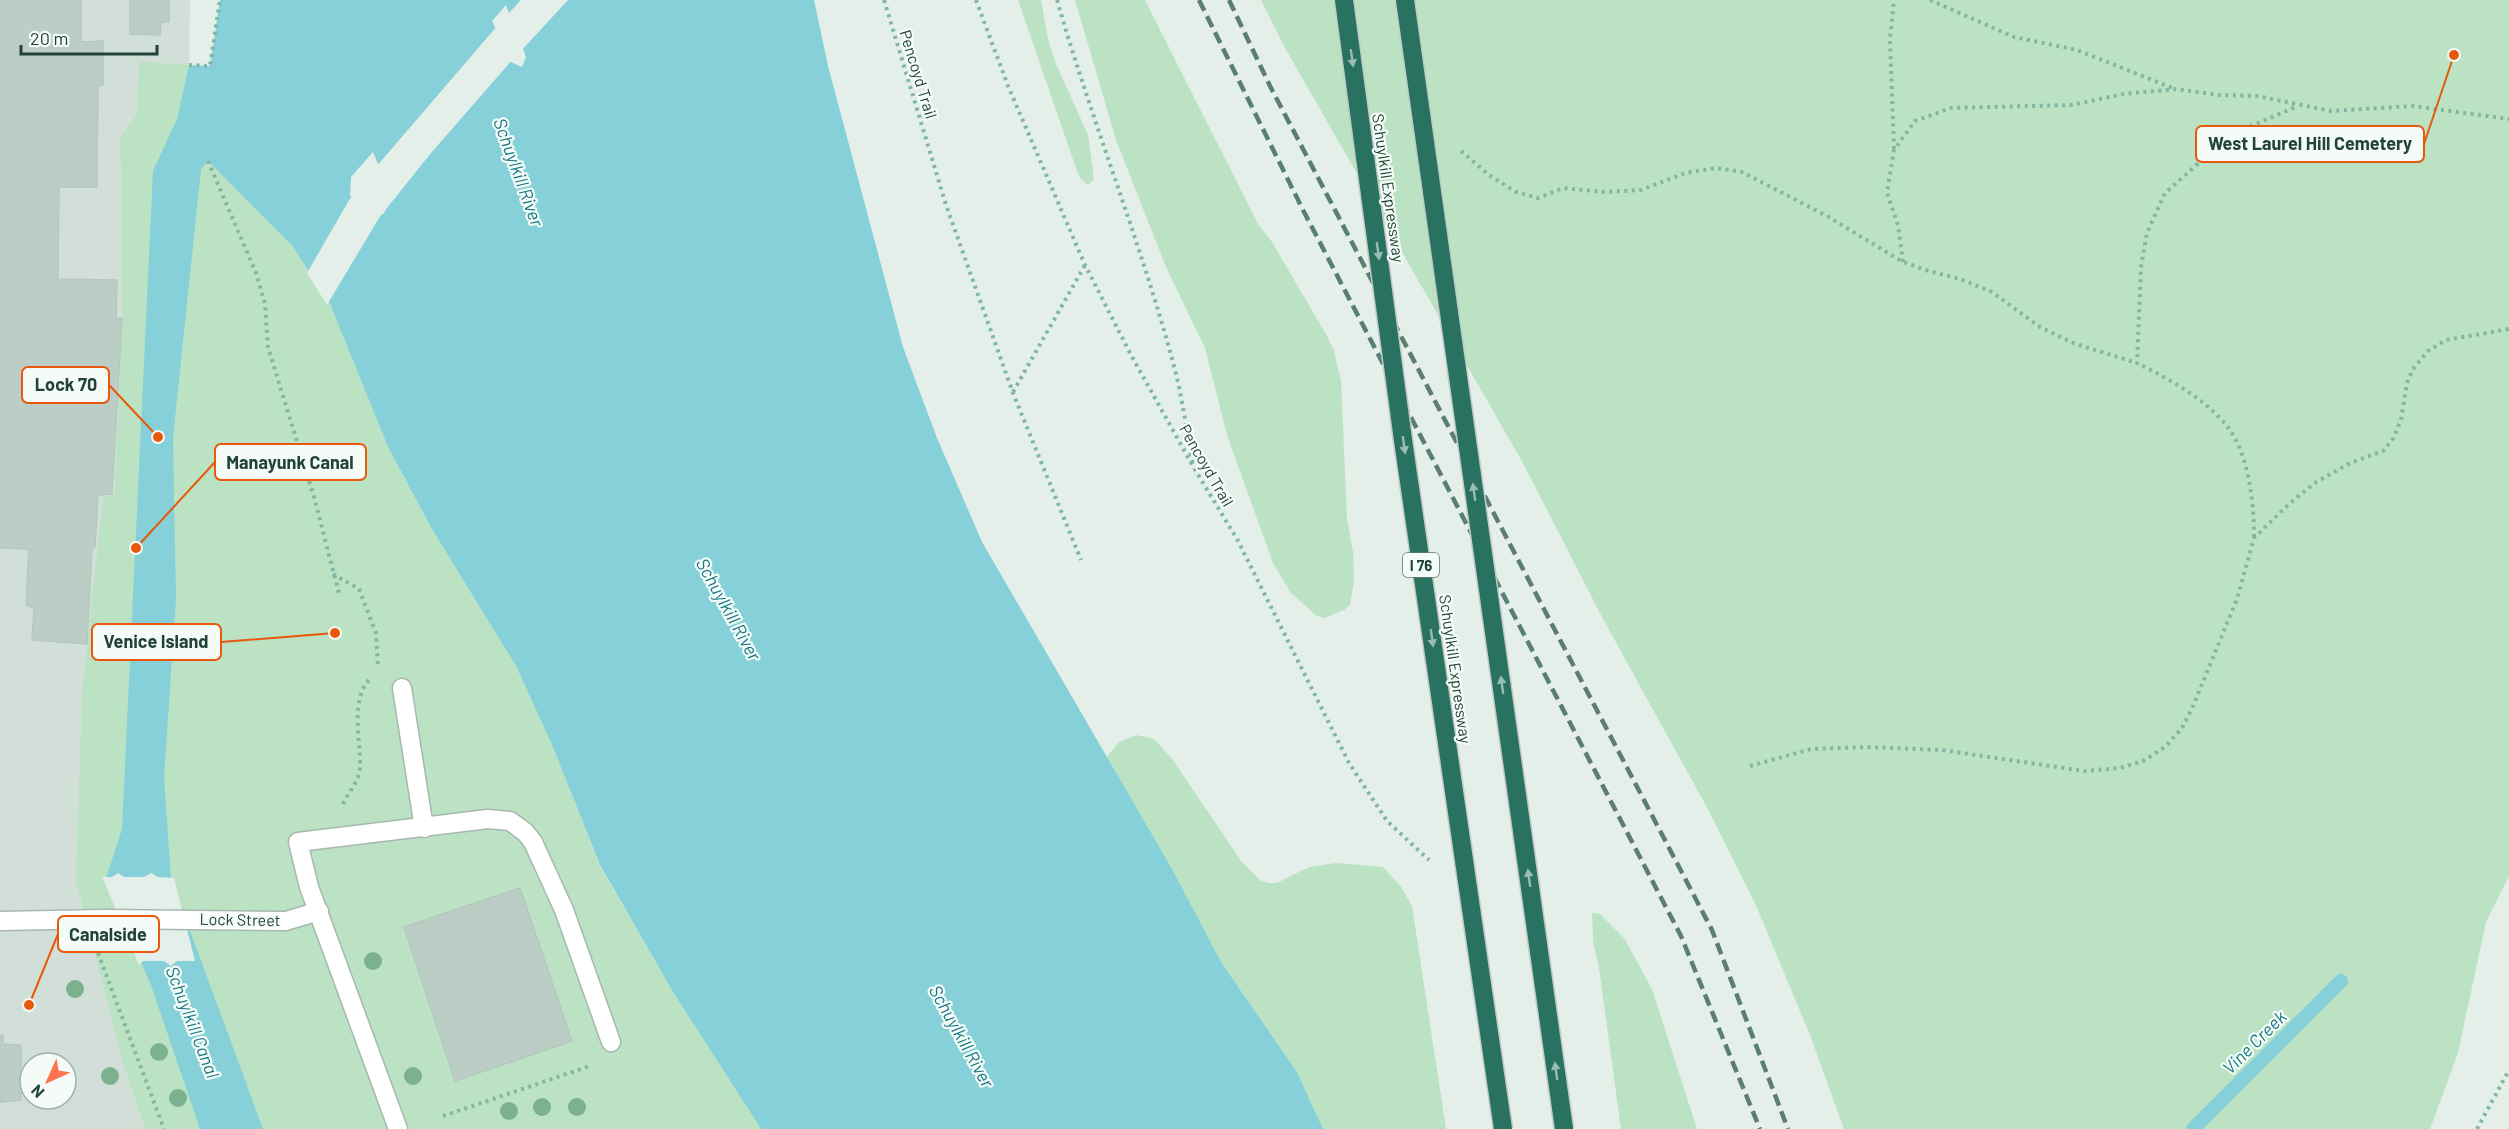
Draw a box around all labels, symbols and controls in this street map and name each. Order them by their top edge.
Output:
scale bar [21,18,158,56]
text: 20 m [30,27,68,49]
street label: Pencoyd Trail [896,27,942,121]
one-way arrow [1347,49,1356,68]
street label: Schuylkill Expressway [1369,112,1409,264]
water label: Schuylkill River [489,115,549,230]
callout: West Laurel Hill Cemetery [2196,126,2424,162]
text: West Laurel Hill Cemetery [2208,132,2412,154]
one-way arrow [1373,242,1382,261]
callout: Lock 70 [22,367,109,403]
text: Lock 70 [35,373,97,395]
street label: Pencoyd Trail [1176,420,1238,510]
one-way arrow [1399,435,1408,454]
callout: Manayunk Canal [215,444,366,480]
text: Manayunk Canal [226,451,354,473]
one-way arrow [1470,482,1479,501]
road number: I 76 [1403,553,1439,577]
water label: Schuylkill River [692,554,766,665]
street label: Schuylkill Expressway [1436,593,1476,745]
callout: Venice Island [92,624,221,660]
one-way arrow [1427,628,1436,647]
text: Venice Island [104,630,208,652]
one-way arrow [1497,675,1506,694]
one-way arrow [1524,868,1533,887]
street label: Lock Street [199,909,281,929]
callout: Canalside [58,916,159,952]
text: Canalside [69,923,147,945]
water label: Schuylkill Canal [162,963,224,1081]
water label: Schuylkill River [925,981,999,1092]
water label: Vine Creek [2218,1005,2291,1078]
north arrow [18,1051,78,1111]
one-way arrow [1552,1061,1561,1080]
text: N [27,1081,48,1102]

